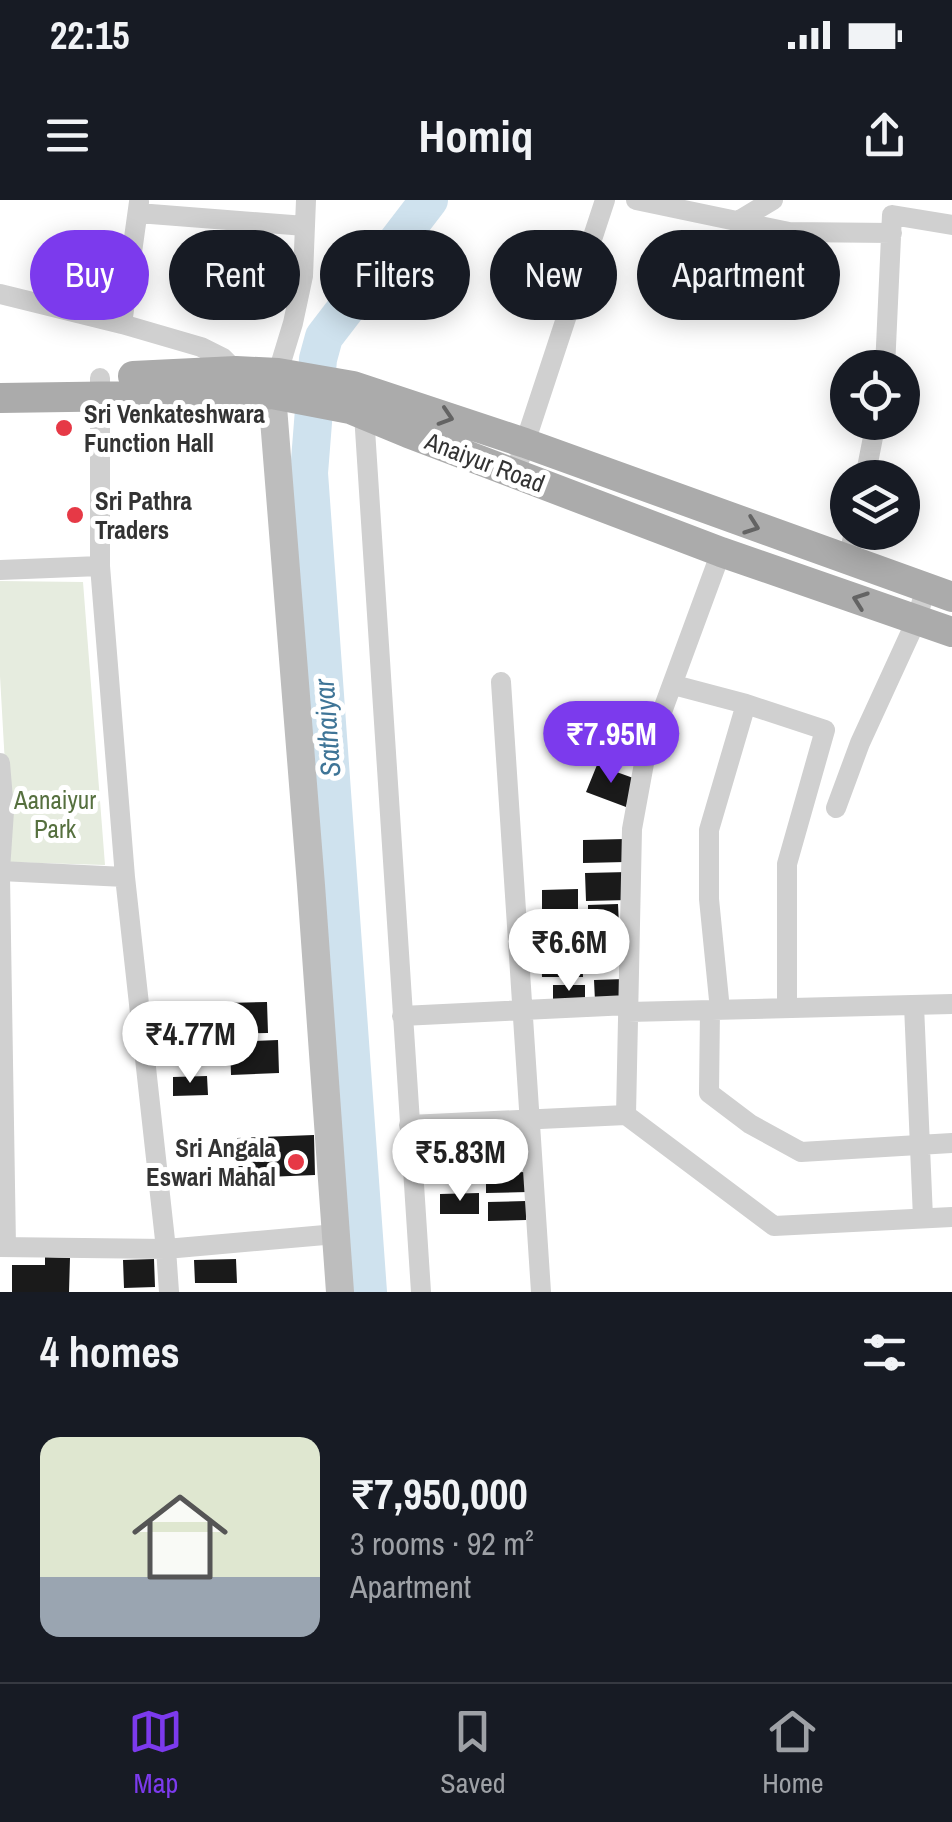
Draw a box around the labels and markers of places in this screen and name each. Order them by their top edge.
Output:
place label: Sri Venkateshwara Function Hall [84,397,265,460]
marker: Sri Venkateshwara Function Hall [53,417,75,439]
place label: Sri Pathra Traders [95,484,192,547]
marker: Sri Pathra Traders [64,504,86,526]
pin: ₹7.95M [530,701,692,786]
pin: ₹6.6M [499,909,639,994]
pin: ₹4.77M [109,1001,271,1086]
pin: ₹5.83M [379,1119,541,1204]
place label: Sri Angala Eswari Mahal [146,1131,277,1194]
marker: Sri Angala Eswari Mahal [285,1151,307,1173]

